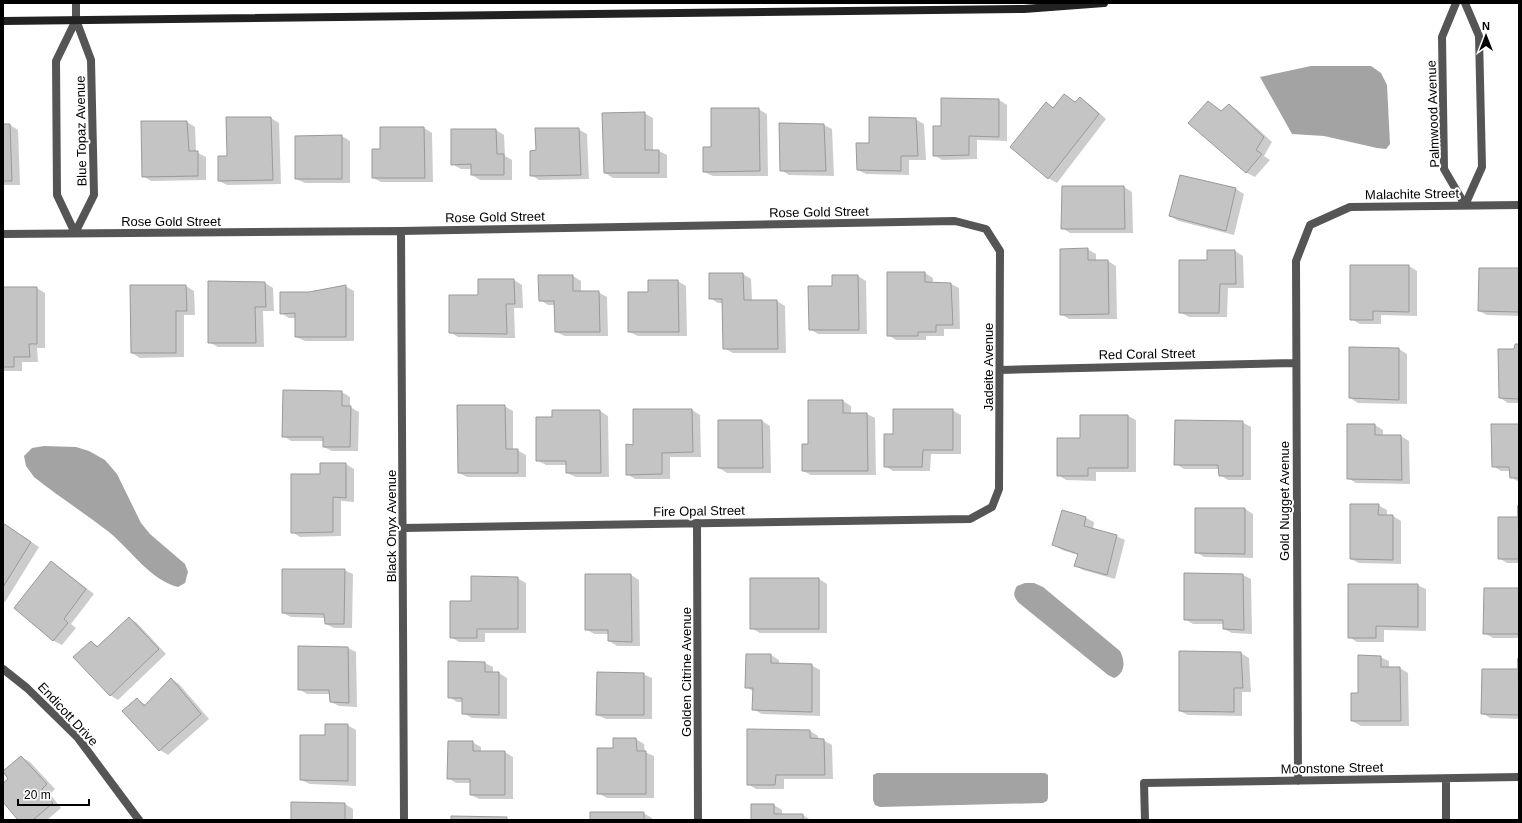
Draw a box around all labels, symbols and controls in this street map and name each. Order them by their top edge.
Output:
north arrow [1466,16,1506,56]
text: N [1482,20,1490,32]
street label: Palmwood Avenue [1424,60,1442,168]
street label: Blue Topaz Avenue [73,75,89,187]
street label: Malachite Street [1365,186,1459,202]
street label: Rose Gold Street [769,204,869,220]
street label: Rose Gold Street [445,209,545,225]
street label: Rose Gold Street [121,214,221,229]
street label: Jadeite Avenue [981,323,996,411]
street label: Red Coral Street [1098,346,1196,362]
street label: Gold Nugget Avenue [1277,441,1292,561]
street label: Black Onyx Avenue [384,470,399,582]
street label: Fire Opal Street [653,503,745,519]
street label: Golden Citrine Avenue [679,607,694,737]
street label: Endicott Drive [35,679,101,749]
street label: Moonstone Street [1281,760,1384,776]
scale bar [18,781,89,807]
text: 20 m [24,788,51,802]

